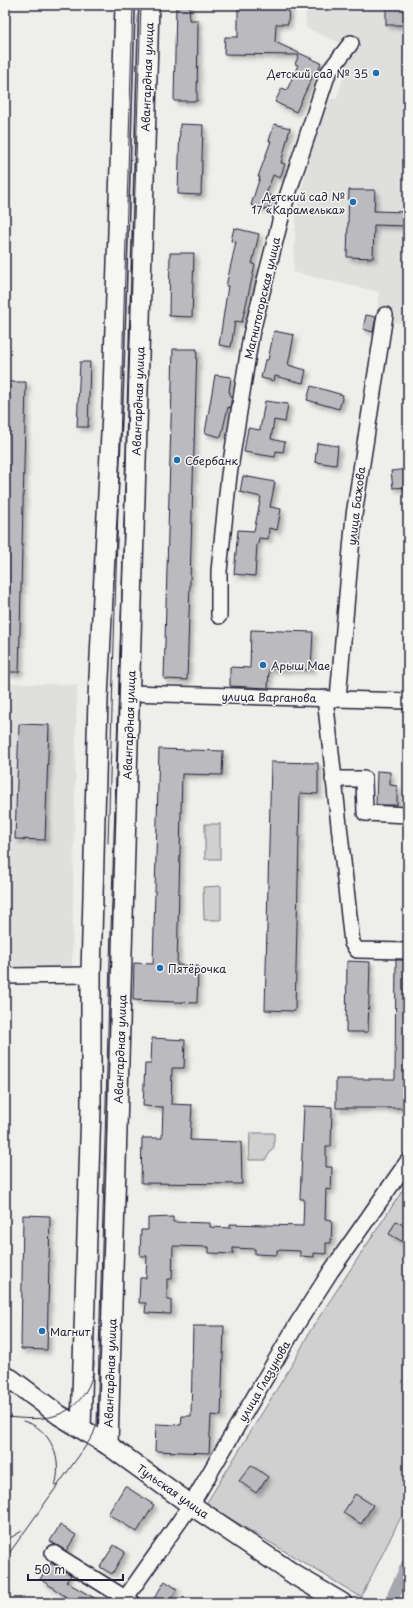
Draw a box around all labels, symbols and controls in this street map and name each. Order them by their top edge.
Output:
street label: Авангардная улица [137,22,157,132]
place label: Детский сад № 35 [266,65,368,82]
marker: Детский сад № 35 [371,68,381,78]
place label: Детский сад № 17 «Карамелька» [251,188,345,218]
marker: Детский сад № 17 «Карамелька» [348,197,358,207]
street label: Магнитогорская улица [240,235,284,361]
street label: Авангардная улица [128,346,148,456]
place label: Сбербанк [185,452,239,469]
marker: Сбербанк [172,455,182,465]
street label: улица Бажова [343,466,369,546]
place label: Арыш Мае [271,657,330,674]
marker: Арыш Мае [258,660,268,670]
street label: Авангардная улица [119,670,139,780]
street label: улица Варганова [221,688,317,706]
place label: Пятёрочка [168,960,226,977]
marker: Пятёрочка [155,963,165,973]
street label: Авангардная улица [110,994,130,1104]
street label: Авангардная улица [100,1318,120,1428]
place label: Магнит [50,1323,91,1340]
marker: Магнит [37,1326,47,1336]
street label: улица Глазунова [234,1337,294,1425]
street label: Тульская улица [133,1460,213,1522]
scale bar [28,1556,123,1582]
text: 50 m [34,1560,65,1578]

